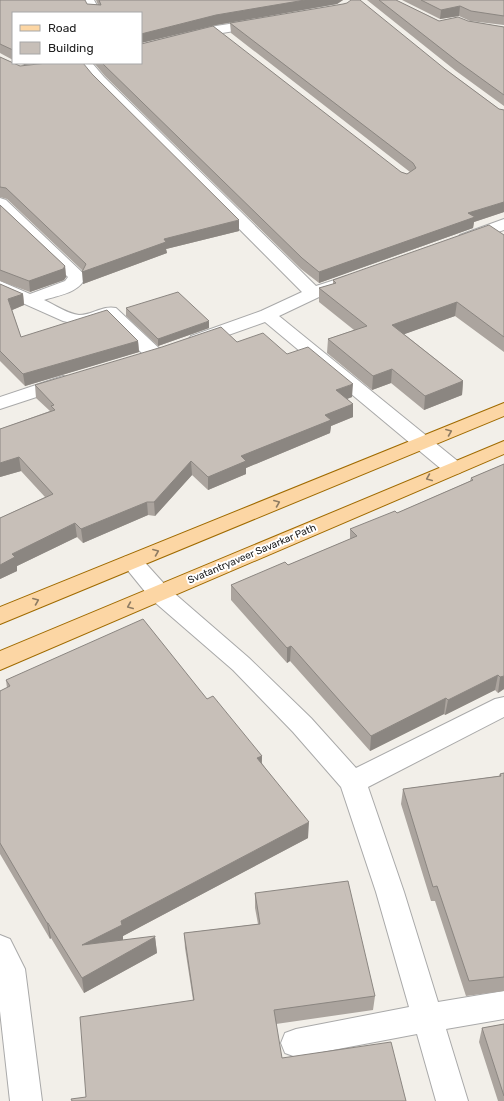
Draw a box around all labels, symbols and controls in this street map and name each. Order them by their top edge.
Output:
legend [12,12,142,64]
text: Road [48,21,76,35]
text: Building [48,41,94,55]
one-way arrow [444,429,452,437]
one-way arrow [426,474,433,482]
one-way arrow [273,499,280,507]
street label: Svatantryaveer Savarkar Path [186,521,318,587]
one-way arrow [152,549,160,557]
one-way arrow [33,598,40,606]
one-way arrow [126,601,134,609]

